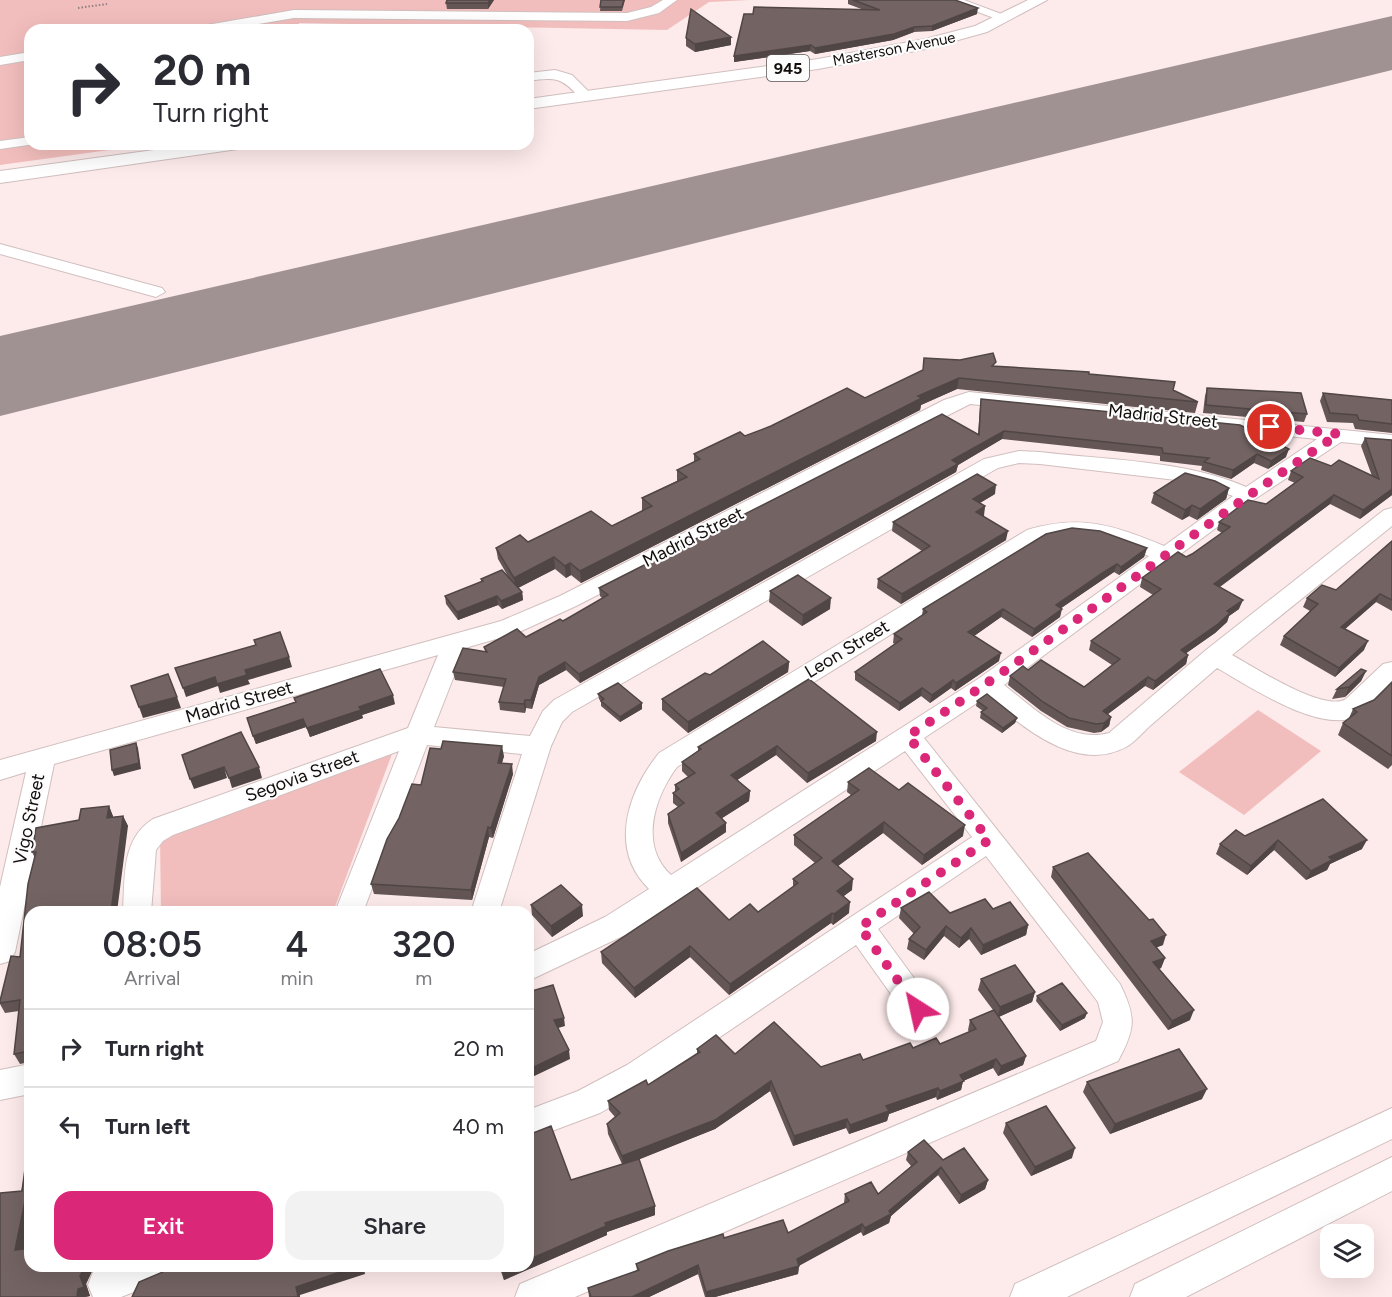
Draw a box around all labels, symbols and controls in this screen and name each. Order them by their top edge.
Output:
street label: Masterson Avenue [831,28,957,70]
text: 20 m [153,45,251,96]
icon: right [54,48,132,126]
road number: 945 [767,55,809,81]
text: Turn right [153,96,269,129]
street label: Madrid Street [1107,399,1219,433]
pin [1244,401,1295,452]
icon: arrive [1253,410,1286,443]
street label: Madrid Street [639,502,747,572]
street label: Leon Street [801,615,893,683]
street label: Madrid Street [183,676,295,728]
street label: Segovia Street [242,745,362,807]
street label: Vigo Street [9,771,49,867]
text: 08:05 [103,923,202,966]
text: 4 [286,923,308,966]
text: 320 [392,923,455,966]
text: Arrival [124,966,180,990]
text: min [281,966,313,990]
text: m [415,966,432,990]
position arrow [886,977,950,1041]
icon: right [54,1032,87,1065]
text: Turn right [105,1035,204,1062]
text: 20 m [453,1035,504,1062]
icon: left [54,1110,87,1143]
text: Turn left [105,1113,191,1140]
text: 40 m [452,1113,504,1140]
button: Exit [54,1191,273,1260]
button: Share [285,1191,504,1260]
map controls [1320,1224,1374,1278]
button: layers [1320,1224,1374,1278]

